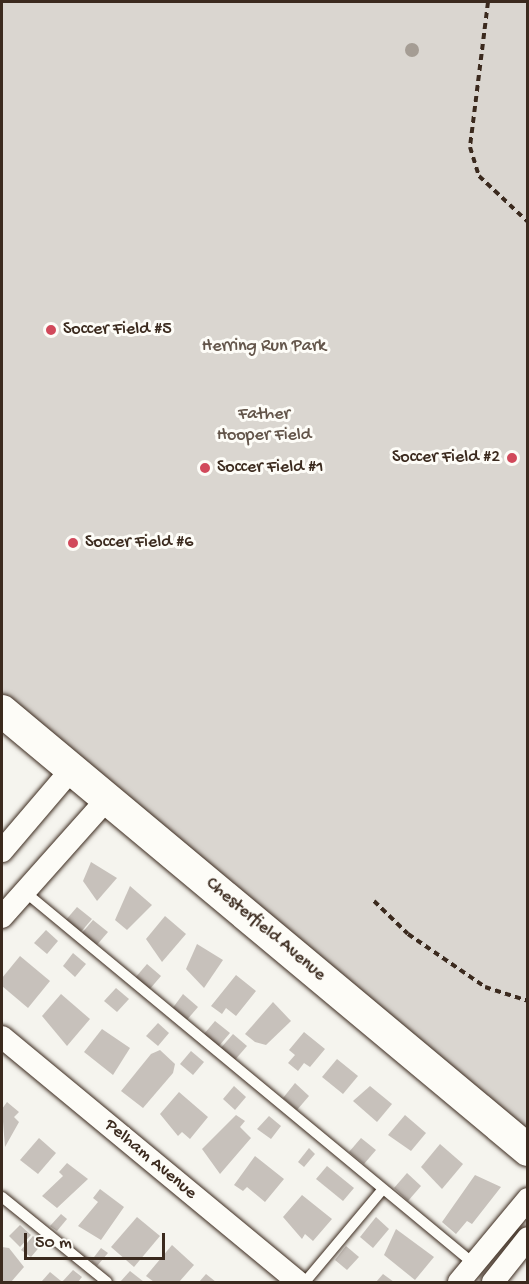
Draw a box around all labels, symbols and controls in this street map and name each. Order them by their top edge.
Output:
place label: Soccer Field #5 [63,319,172,341]
marker: Soccer Field #5 [44,323,58,337]
park label: Herring Run Park [202,336,326,358]
park label: Father Hooper Field [217,405,311,448]
place label: Soccer Field #2 [392,447,500,469]
marker: Soccer Field #2 [505,451,519,465]
place label: Soccer Field #1 [217,457,323,479]
marker: Soccer Field #1 [198,461,212,475]
place label: Soccer Field #6 [85,532,193,554]
marker: Soccer Field #6 [66,536,80,550]
street label: Chesterfield Avenue [201,874,329,986]
street label: Pelham Avenue [99,1115,201,1205]
scale bar [27,1221,168,1259]
text: 50 m [35,1233,72,1254]

